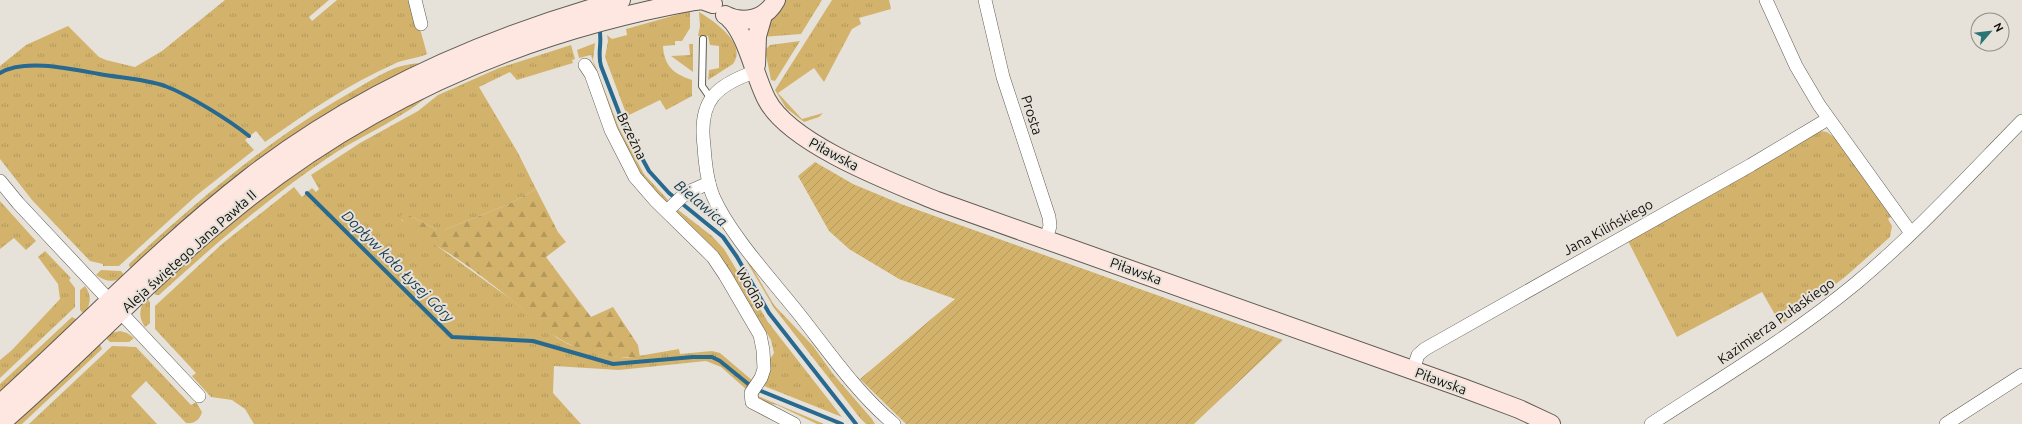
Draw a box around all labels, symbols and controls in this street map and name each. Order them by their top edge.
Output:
north arrow [1970,12,2010,52]
text: N [1992,21,2006,34]
street label: Prosta [1018,93,1046,137]
street label: Brzeżna [614,110,650,162]
street label: Piławska [806,134,862,174]
water label: Bielawica [671,176,731,230]
street label: Aleja świętego Jana Pawła II [119,186,259,316]
street label: Jana Kilińskiego [1560,196,1656,258]
water label: Dopływ koło Łysej Góry [339,207,458,326]
street label: Piławska [1108,254,1164,288]
street label: Wodna [733,265,769,311]
street label: Kazimierza Pułaskiego [1715,275,1837,367]
street label: Piławska [1413,364,1469,398]

